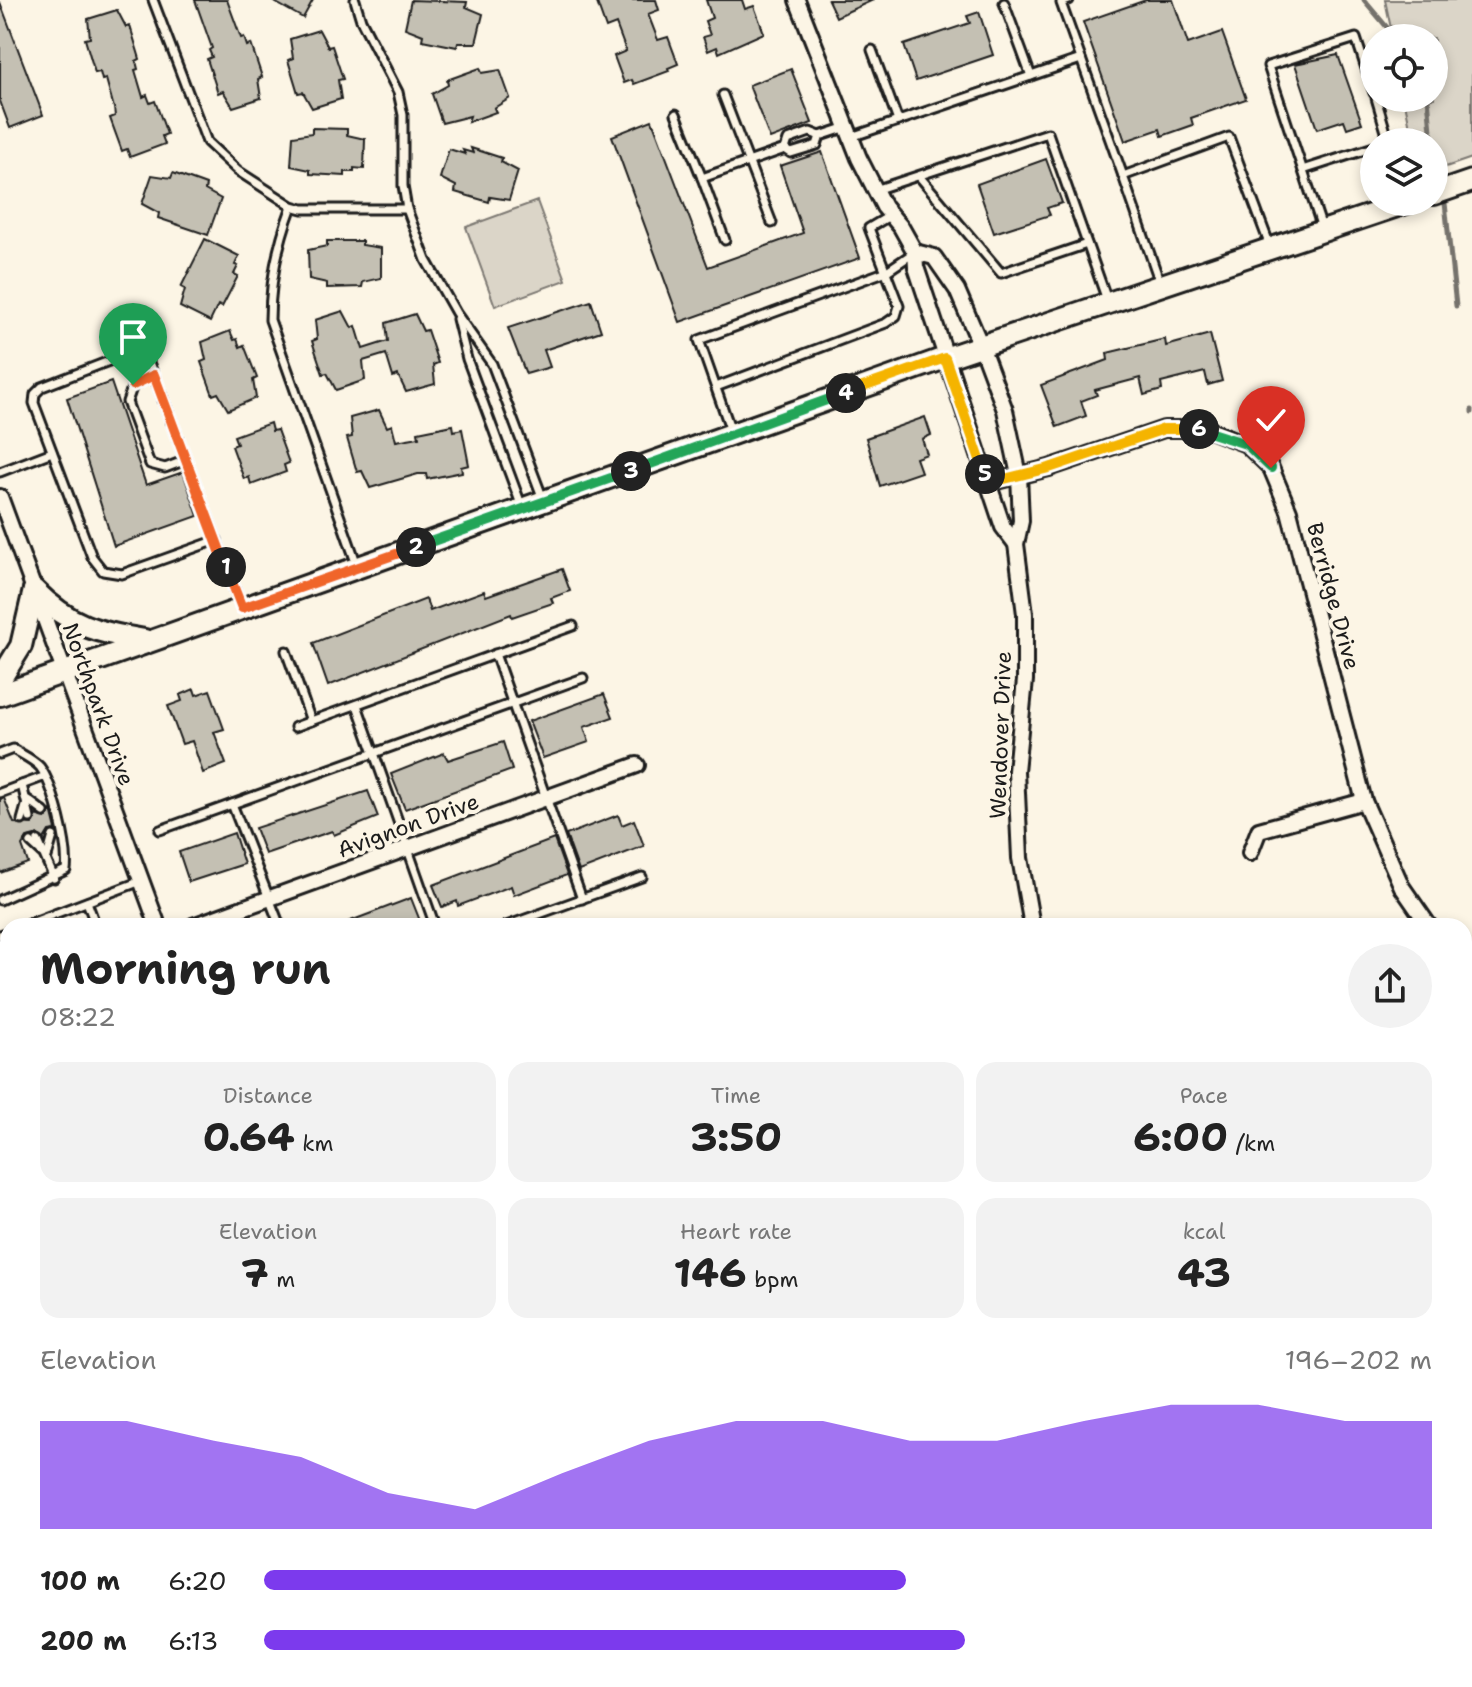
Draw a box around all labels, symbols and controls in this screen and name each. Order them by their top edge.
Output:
map controls [1360,24,1448,216]
button: locate [1360,24,1448,112]
button: layers [1360,128,1448,216]
pin [99,303,167,385]
icon: arrive [111,315,155,359]
pin: 4 [826,373,866,413]
text: 4 [838,378,854,407]
pin [1237,386,1305,468]
icon: check [1249,398,1293,442]
pin: 6 [1179,409,1219,449]
text: 6 [1191,414,1207,443]
pin: 3 [611,451,651,491]
pin: 5 [965,454,1005,494]
text: 3 [623,456,639,485]
text: 5 [978,459,992,488]
street label: Berridge Drive [1300,519,1367,673]
pin: 2 [396,527,436,567]
text: 2 [408,532,424,561]
pin: 1 [206,547,246,587]
text: 1 [221,552,231,581]
street label: Northpark Drive [56,619,141,790]
street label: Wendover Drive [983,651,1018,819]
street label: Avignon Drive [334,786,483,864]
text: Morning run [40,939,331,998]
button: share [1348,944,1432,1028]
text: 08:22 [40,999,116,1034]
text: Distance [223,1081,313,1110]
text: Time [711,1081,761,1110]
text: Pace [1180,1081,1228,1110]
text: 0.64 [203,1110,295,1164]
text: 3:50 [690,1110,782,1164]
text: 6:00 [1133,1110,1228,1164]
text: km [295,1129,333,1158]
text: /km [1228,1129,1275,1158]
text: Elevation [219,1217,317,1246]
text: Heart rate [680,1217,792,1246]
text: kcal [1183,1217,1225,1246]
text: 7 [241,1246,269,1300]
text: 146 [674,1246,747,1300]
text: 43 [1177,1246,1231,1300]
text: m [269,1265,295,1294]
text: bpm [747,1265,798,1294]
text: Elevation [40,1342,156,1377]
text: 196–202 m [1285,1342,1432,1377]
text: 100 m [40,1563,120,1598]
text: 6:20 [168,1563,227,1598]
text: 200 m [40,1623,127,1658]
text: 6:13 [168,1623,218,1658]

